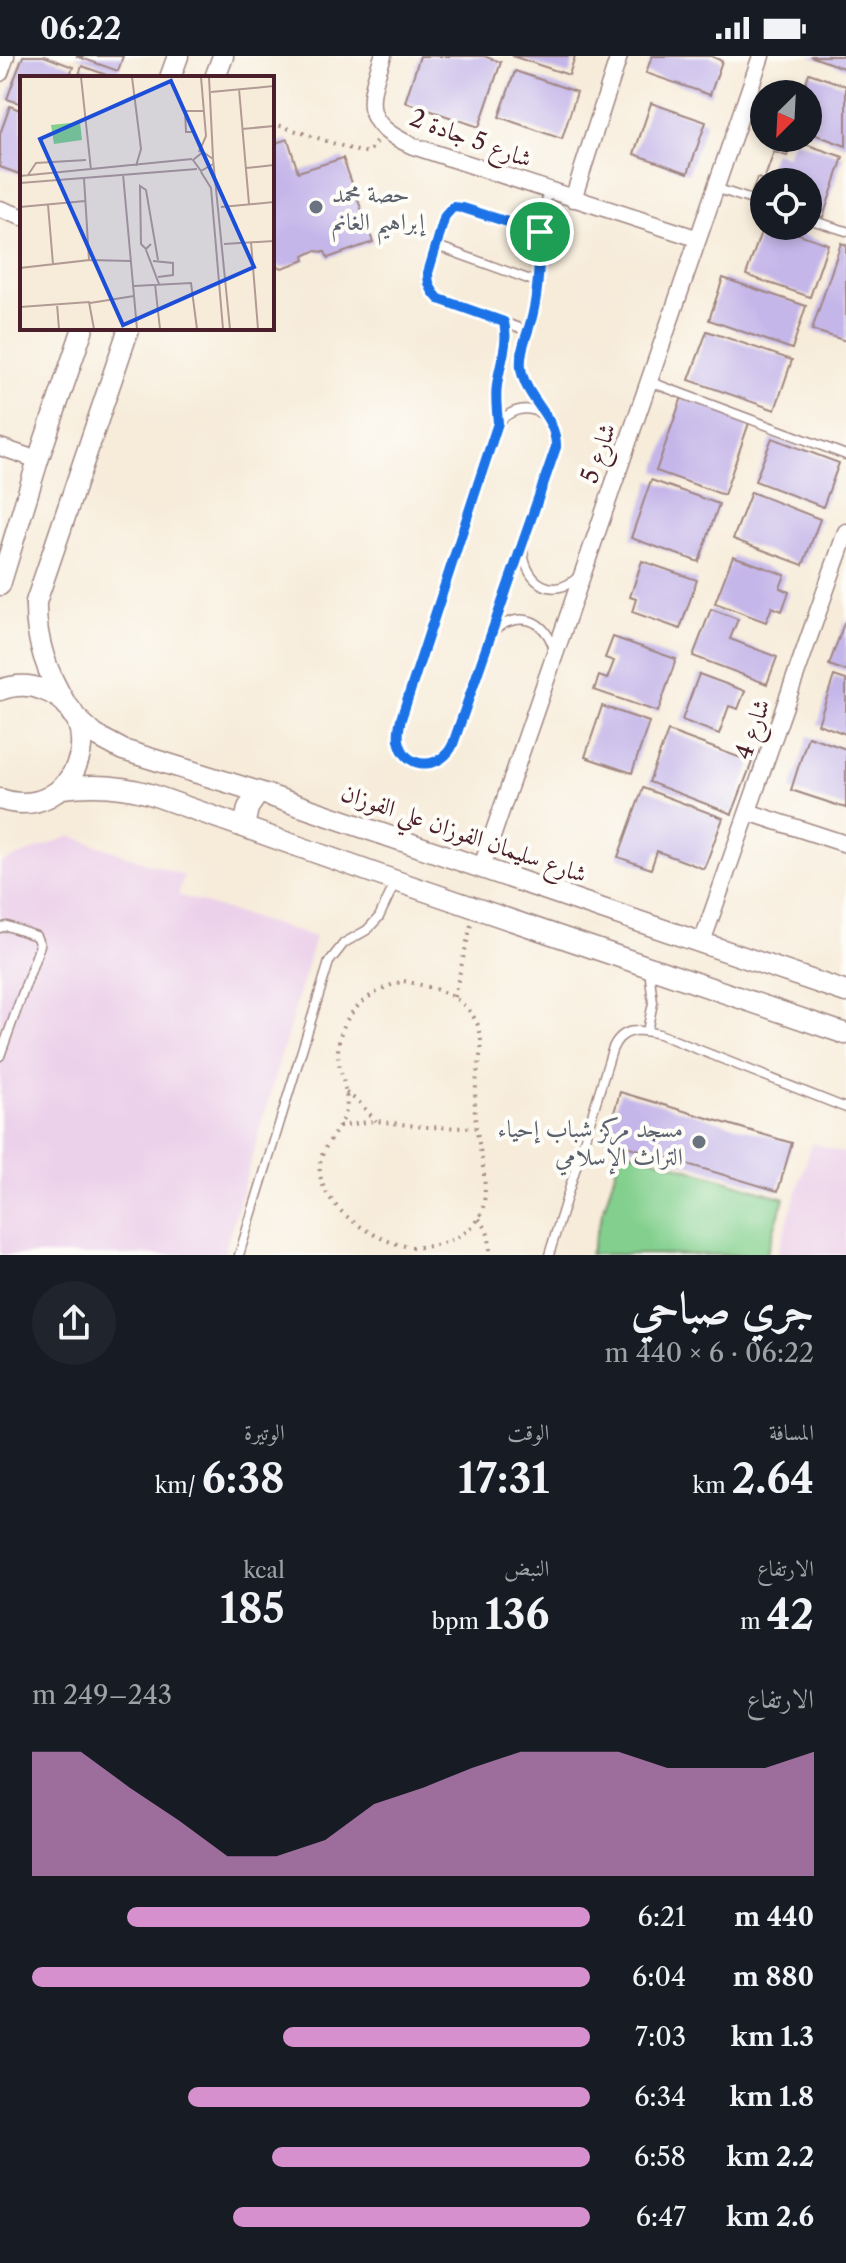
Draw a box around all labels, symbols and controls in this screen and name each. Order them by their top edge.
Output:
text: 06:22 [40,10,121,47]
inset map [20,76,274,330]
north arrow [750,80,822,152]
map controls [750,80,822,240]
street label: شارع 5 جادة 2 [404,103,536,179]
button: locate [750,168,822,240]
place label: حصة محمد إبراهيم الغانم [332,179,426,246]
marker: حصة محمد إبراهيم الغانم [307,198,325,216]
pin [506,198,574,266]
icon: arrive [518,210,562,254]
street label: شارع 5 [574,419,627,489]
street label: شارع 4 [728,695,781,765]
street label: شارع سليمان الفوزان علي الفوزان [335,777,591,897]
place label: مسجد مركز شباب إحياء التراث الإسلامي [498,1114,683,1176]
marker: مسجد مركز شباب إحياء التراث الإسلامي [690,1133,708,1151]
text: جري صباحي [631,1280,814,1334]
button: share [32,1281,116,1365]
text: 06:22 · 6 × 440 m [605,1337,814,1369]
text: الوتيرة [244,1419,285,1446]
text: الوقت [507,1419,549,1446]
text: المسافة [769,1419,814,1446]
text: 6:38 [202,1454,285,1503]
text: 17:31 [458,1454,549,1503]
text: 2.64 [732,1454,814,1503]
text: /km [155,1472,202,1499]
text: km [693,1472,732,1499]
text: النبض [504,1555,549,1582]
text: الارتفاع [757,1555,814,1582]
text: kcal [243,1557,285,1584]
text: 185 [220,1584,285,1633]
text: 136 [485,1590,549,1639]
text: 42 [767,1590,814,1639]
text: bpm [432,1608,485,1635]
text: m [740,1608,767,1635]
text: 243–249 m [32,1679,172,1711]
text: الارتفاع [747,1683,814,1715]
text: 6:21 [638,1901,686,1933]
text: 440 m [734,1901,814,1933]
text: 6:04 [632,1961,686,1993]
text: 880 m [733,1961,814,1993]
text: 7:03 [635,2021,686,2053]
text: 1.3 km [731,2021,814,2053]
text: 6:34 [634,2081,686,2113]
text: 1.8 km [730,2081,814,2113]
text: 6:58 [634,2141,686,2173]
text: 2.2 km [727,2141,814,2173]
text: 6:47 [636,2201,686,2233]
text: 2.6 km [726,2201,814,2233]

